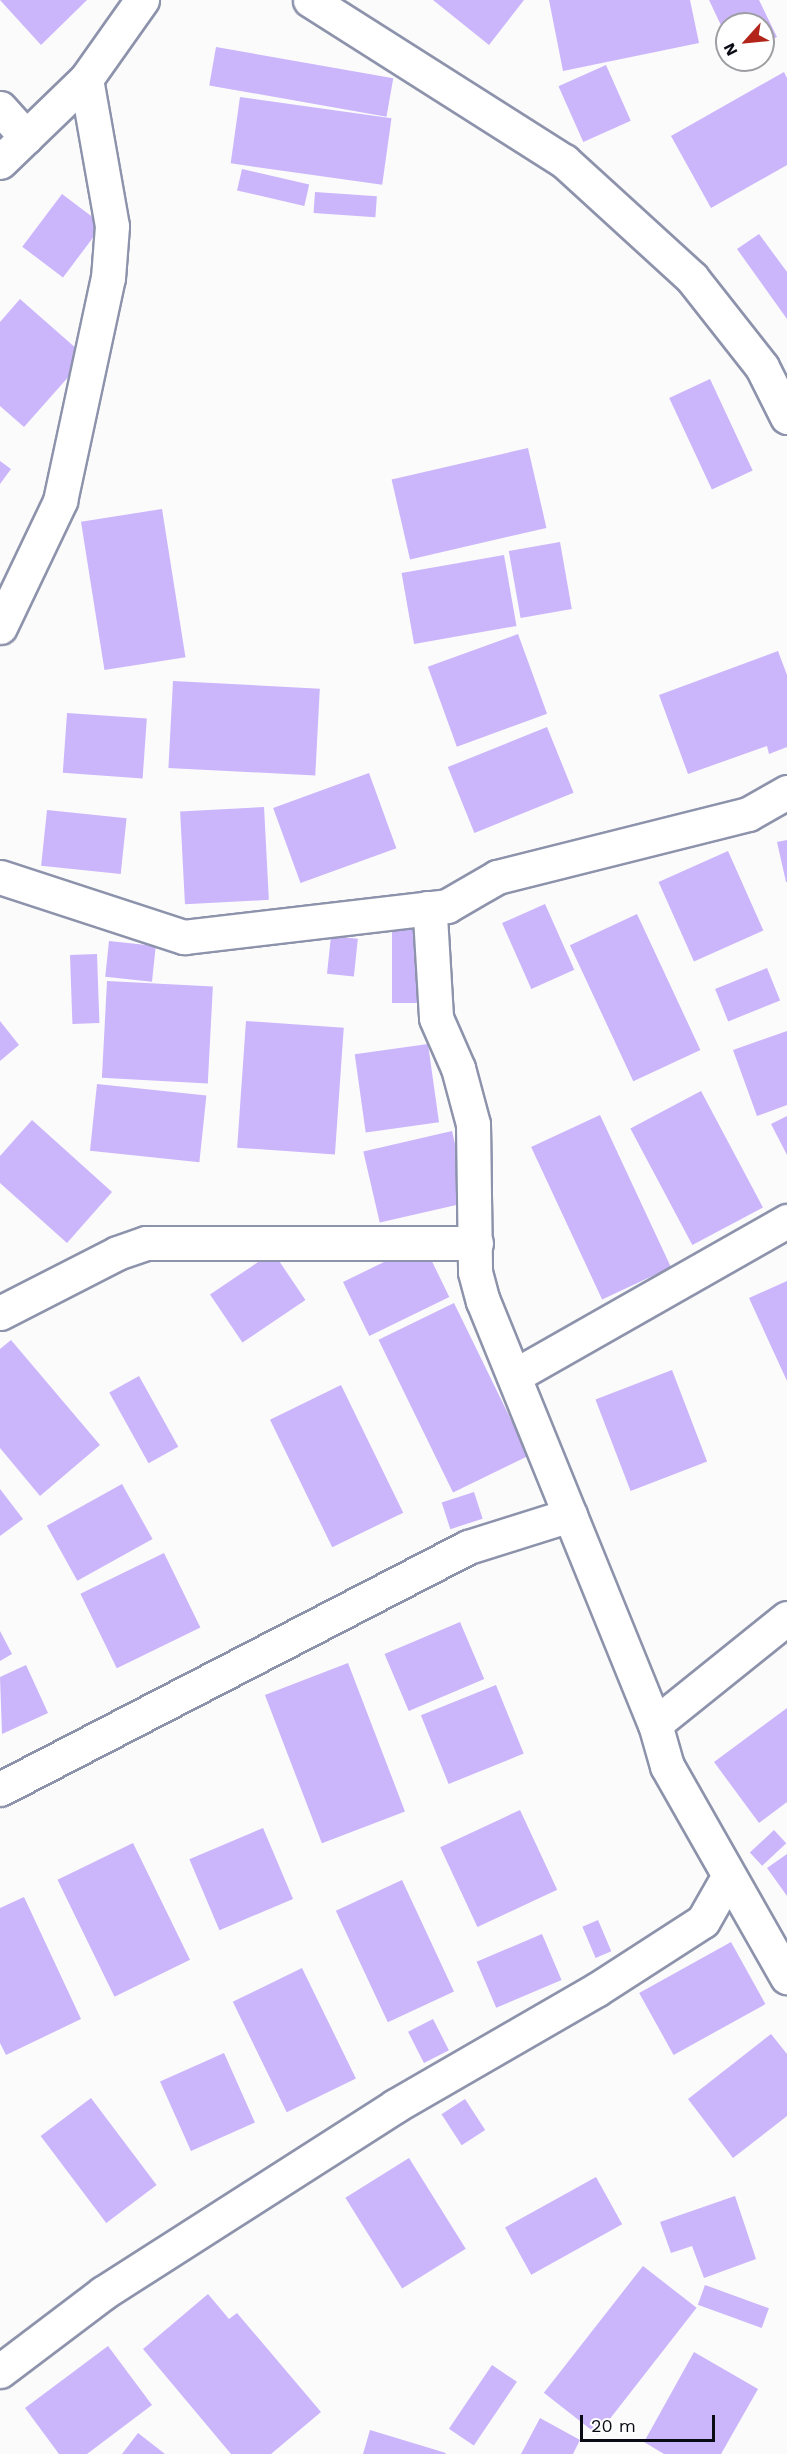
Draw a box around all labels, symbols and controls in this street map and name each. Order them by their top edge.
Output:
north arrow [715,12,775,72]
text: N [719,40,741,59]
scale bar [583,2403,718,2441]
text: 20 m [591,2415,636,2436]

